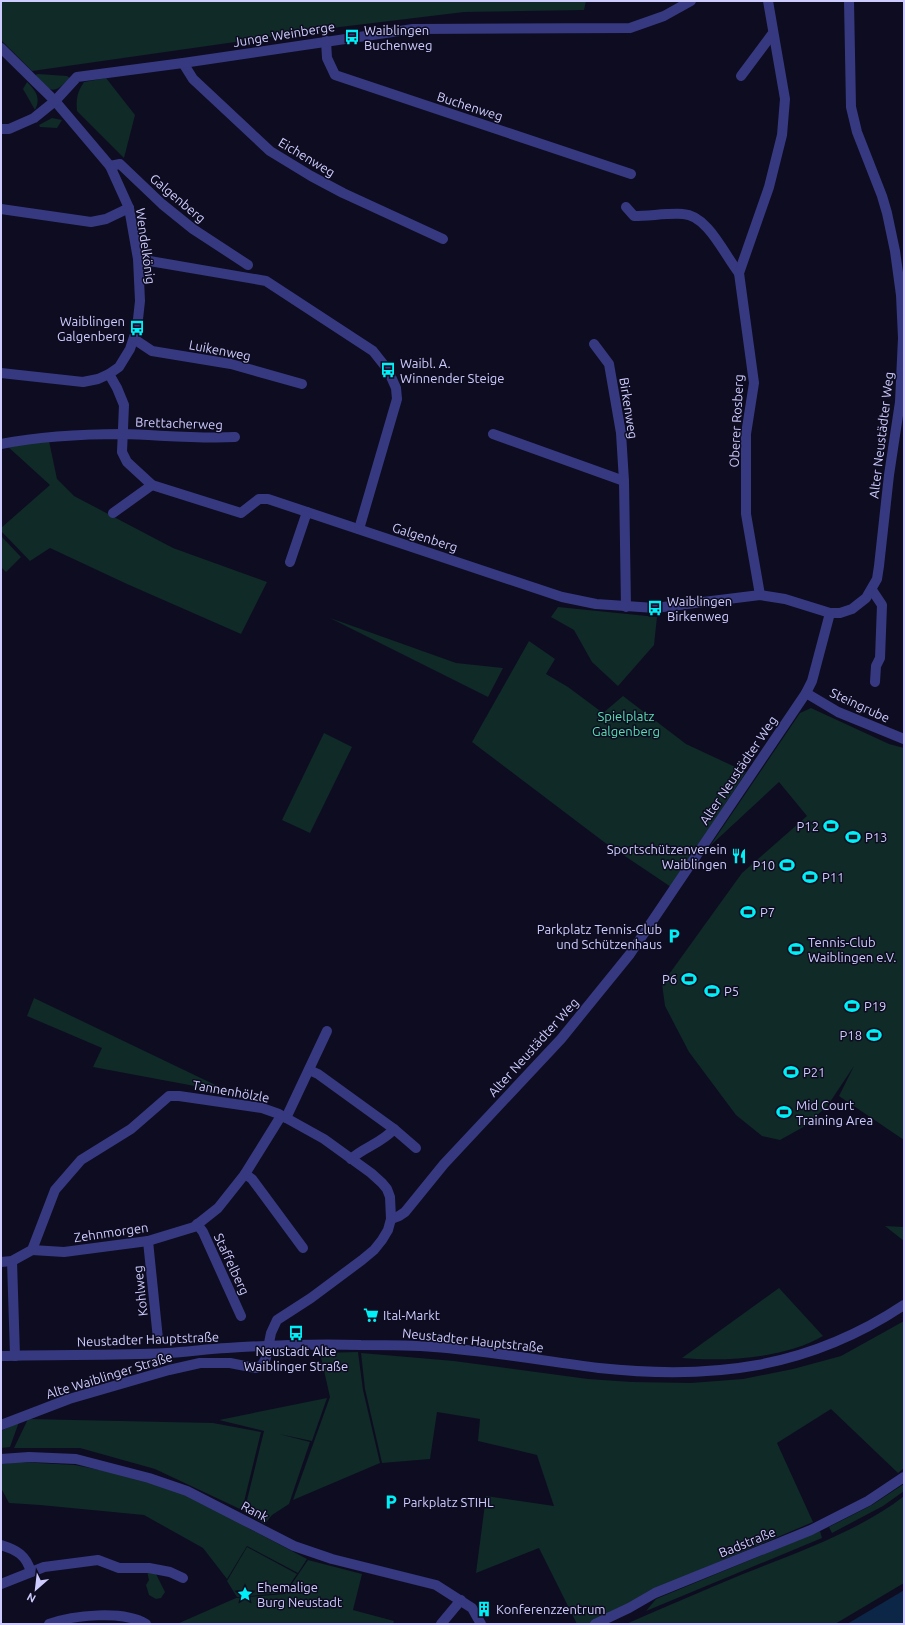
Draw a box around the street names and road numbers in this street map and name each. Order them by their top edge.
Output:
street label: Junge Weinberge [232,19,336,49]
street label: Buchenweg [435,89,505,123]
street label: Eichenweg [276,135,338,179]
street label: Galgenberg [147,171,209,225]
street label: Wendelkönig [134,207,158,285]
street label: Luikenweg [188,337,252,363]
street label: Alter Neustädter Weg [866,371,896,499]
street label: Oberer Rosberg [727,374,745,468]
street label: Birkenweg [617,376,641,440]
street label: Brettacherweg [135,414,223,432]
street label: Galgenberg [391,520,459,554]
street label: Steingrube [828,685,892,725]
street label: Alter Neustädter Weg [697,713,779,827]
street label: Alter Neustädter Weg [485,995,581,1099]
street label: Tannenhölzle [191,1077,271,1105]
street label: Zehnmorgen [73,1220,149,1244]
street label: Staffelberg [212,1231,252,1297]
street label: Kohlweg [130,1265,150,1317]
street label: Neustadter Hauptstraße [402,1326,544,1354]
street label: Neustadter Hauptstraße [77,1330,219,1348]
street label: Alte Waiblinger Straße [44,1349,174,1401]
street label: Rank [239,1498,271,1524]
street label: Badstraße [717,1524,777,1560]

